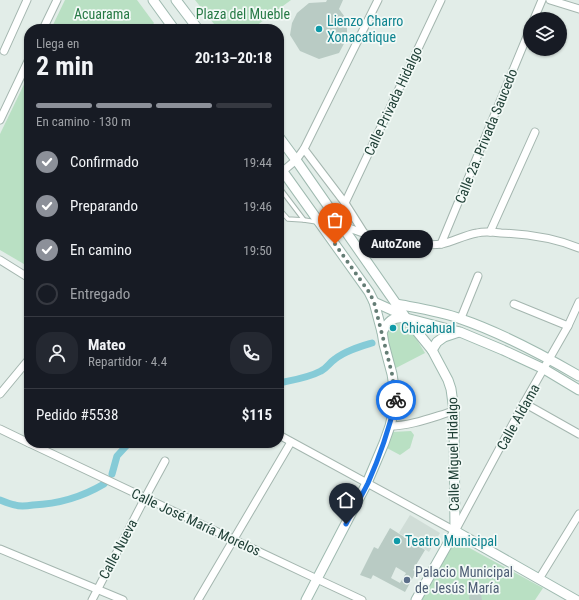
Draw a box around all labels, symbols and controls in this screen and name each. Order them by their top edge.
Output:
park label: Acuarama [74,6,130,22]
park label: Plaza del Mueble [196,6,291,22]
map controls [523,12,567,56]
button: layers [523,12,567,56]
place label: Lienzo Charro Xonacatique [327,13,403,45]
marker: Lienzo Charro Xonacatique [314,24,324,34]
text: Llega en [36,36,79,51]
street label: Calle Privada Hidalgo [361,44,425,158]
text: 20:13–20:18 [195,49,272,67]
text: 2 min [36,51,94,81]
street label: Calle 2a. Privada Saucedo [452,66,520,206]
text: En camino · 130 m [36,114,131,129]
icon: check [36,151,58,173]
text: Confirmado [70,153,139,171]
text: 19:44 [243,155,272,170]
icon: check [36,195,58,217]
text: Preparando [70,197,138,215]
text: 19:46 [243,199,272,214]
pin [318,203,352,244]
icon: bag [324,209,346,231]
callout: AutoZone [359,230,433,258]
text: AutoZone [371,236,421,251]
icon: check [36,239,58,261]
text: En camino [70,241,132,259]
text: 19:50 [243,243,272,258]
text: Entregado [70,285,130,303]
place label: Chicahual [401,320,456,336]
marker: Chicahual [388,323,398,333]
button: person [36,332,78,374]
button: phone [230,332,272,374]
text: Mateo [88,336,126,354]
text: Repartidor · 4.4 [88,354,167,369]
courier [376,380,416,420]
street label: Calle Aldama [493,381,543,453]
icon: bike [385,389,407,411]
street label: Calle Miguel Hidalgo [444,397,462,511]
text: Pedido #5538 [36,406,118,424]
text: $115 [242,406,272,424]
pin [329,483,363,524]
street label: Calle José María Morelos [129,485,263,559]
icon: home [335,489,357,511]
street label: Calle Nueva [96,516,140,582]
place label: Teatro Municipal [405,533,497,549]
marker: Teatro Municipal [392,536,402,546]
place label: Palacio Municipal de Jesús María [415,564,513,596]
marker: Palacio Municipal de Jesús María [402,575,412,585]

